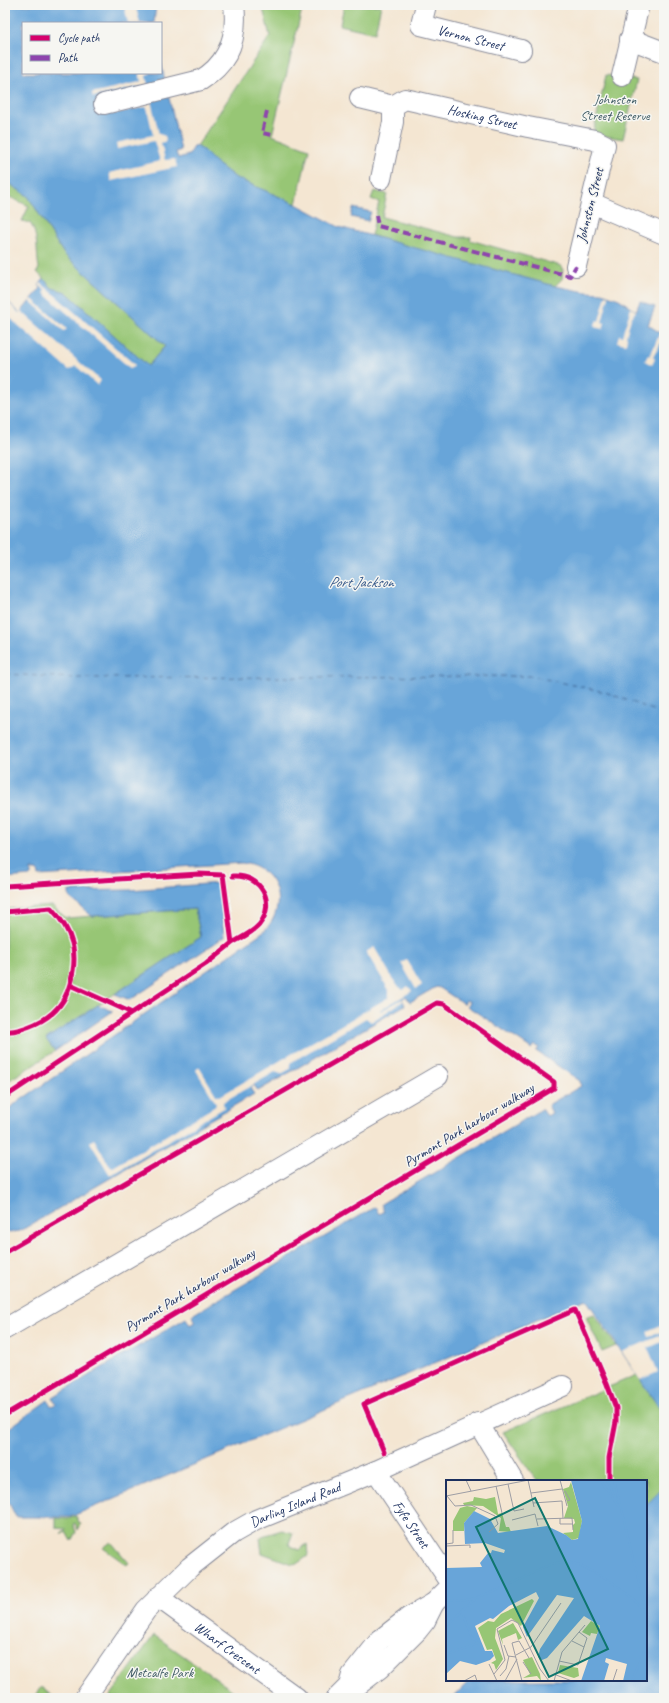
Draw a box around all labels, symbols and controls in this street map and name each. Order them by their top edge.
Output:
street label: Vernon Street [436,21,508,54]
legend [22,22,162,74]
text: Cycle path [58,30,100,46]
text: Path [58,50,78,66]
park label: Johnston Street Reserve [580,91,651,124]
street label: Hosking Street [446,100,520,133]
street label: Johnston Street [572,165,608,245]
water label: Port Jackson [329,573,395,592]
street label: Pyrmont Park harbour walkway [401,1079,538,1171]
street label: Pyrmont Park harbour walkway [122,1244,259,1336]
street label: Darling Island Road [246,1477,345,1530]
inset map [446,1480,647,1681]
street label: Fyfe Street [390,1497,434,1552]
street label: Wharf Crescent [191,1618,265,1678]
park label: Metcalfe Park [127,1664,194,1681]

